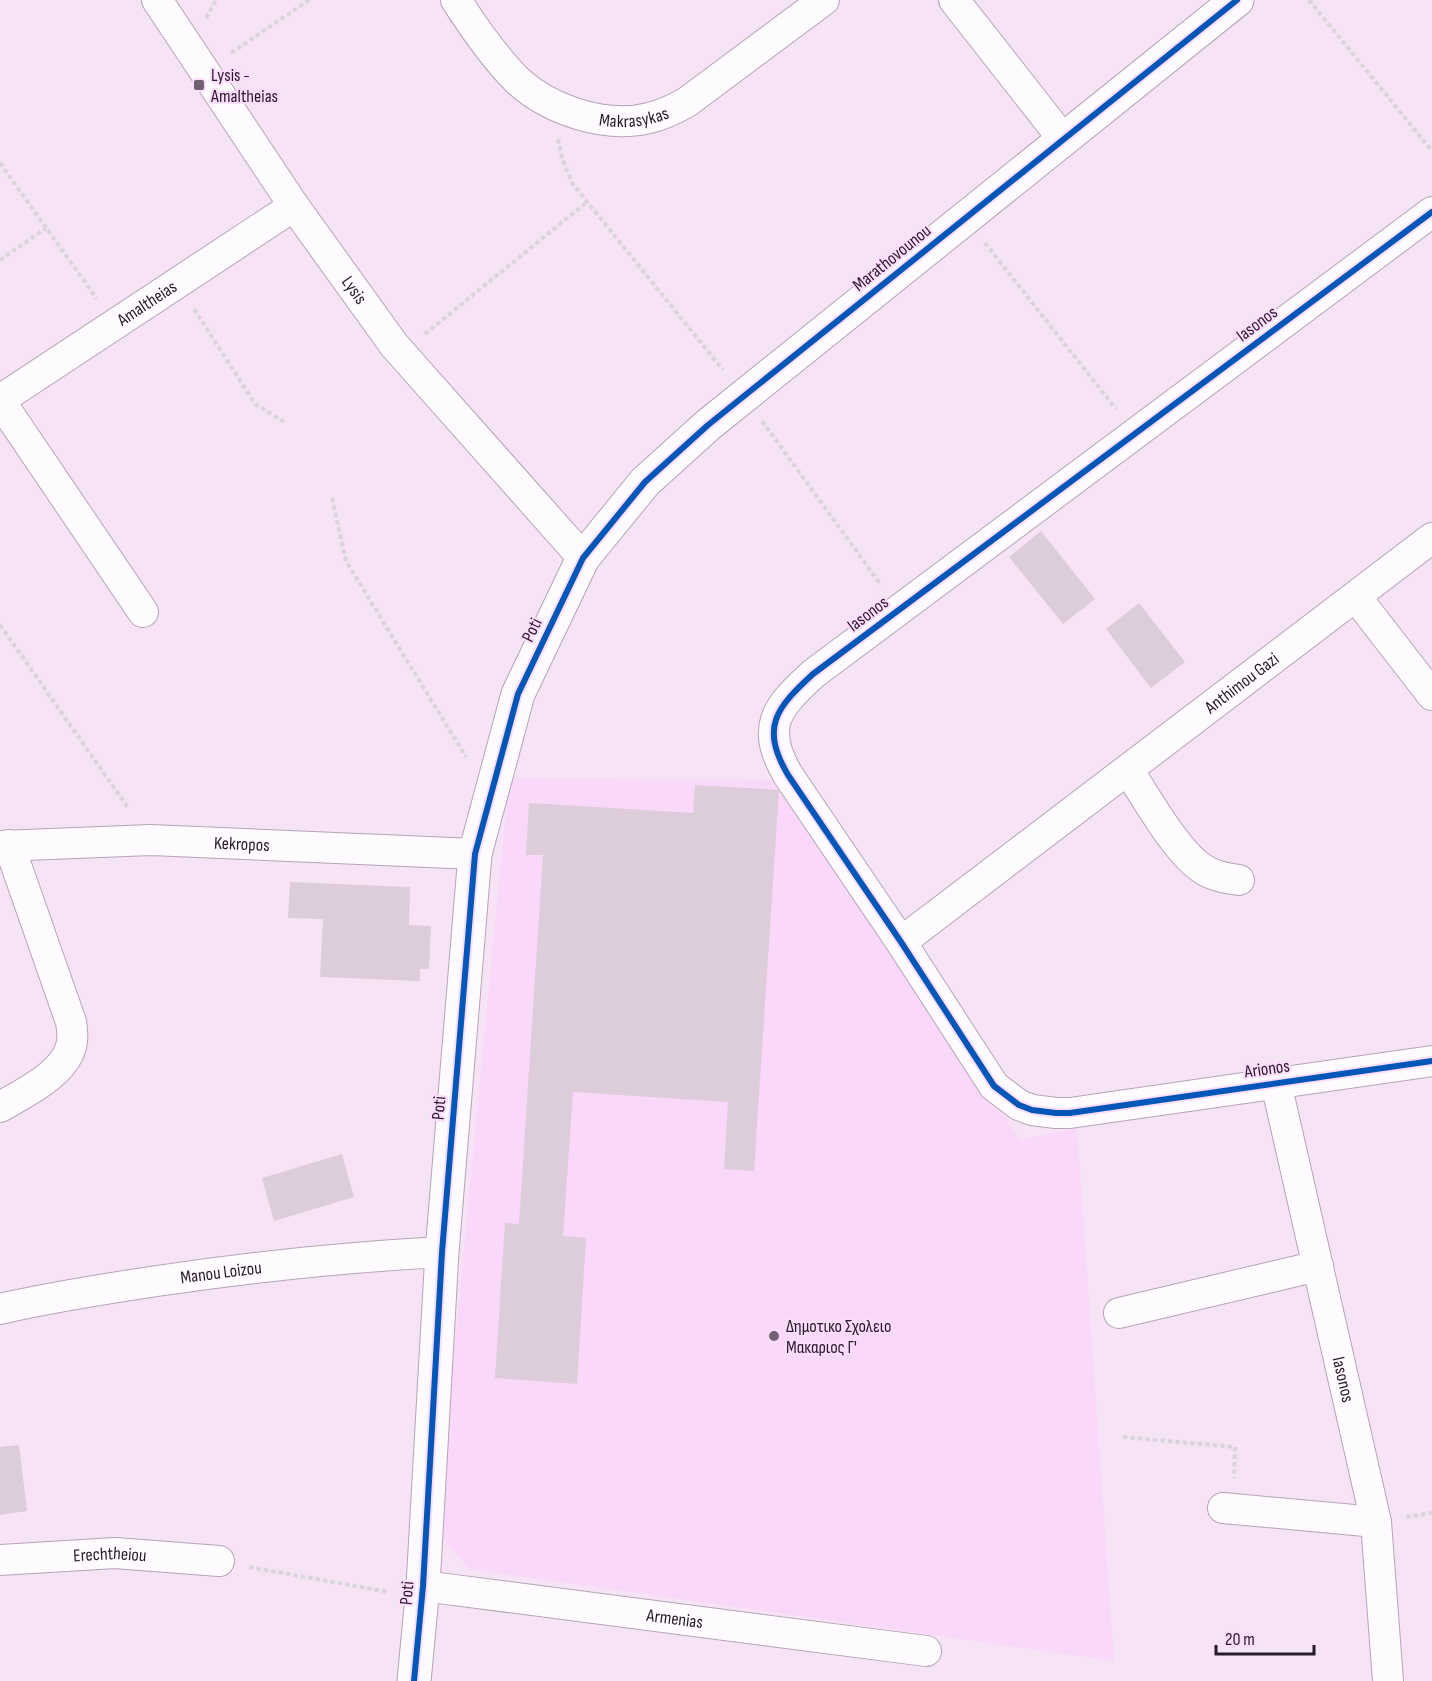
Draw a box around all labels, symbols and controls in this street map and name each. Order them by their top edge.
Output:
place label: Lysis - Amaltheias [210,65,278,107]
marker: Lysis - Amaltheias [192,78,206,92]
street label: Makrasykas [598,102,672,132]
street label: Marathovounou [849,220,935,296]
street label: Lysis [337,272,372,308]
street label: Amaltheias [112,276,181,331]
street label: Iasonos [1232,302,1282,346]
street label: Iasonos [843,592,893,636]
street label: Poti [517,615,547,645]
street label: Anthimou Gazi [1200,648,1283,718]
street label: Kekropos [213,832,270,856]
street label: Arionos [1242,1055,1291,1083]
street label: Poti [427,1095,451,1121]
street label: Manou Loizou [179,1257,263,1288]
place label: Δημοτικο Σχολειο Μακαριος Γ' [786,1316,891,1358]
marker: Δημοτικο Σχολειο Μακαριος Γ' [767,1329,781,1343]
street label: Iasonos [1328,1355,1359,1404]
street label: Erechtheiou [73,1542,147,1566]
street label: Poti [395,1580,419,1606]
street label: Armenias [645,1604,704,1633]
scale bar [1216,1618,1314,1656]
text: 20 m [1225,1629,1255,1650]

